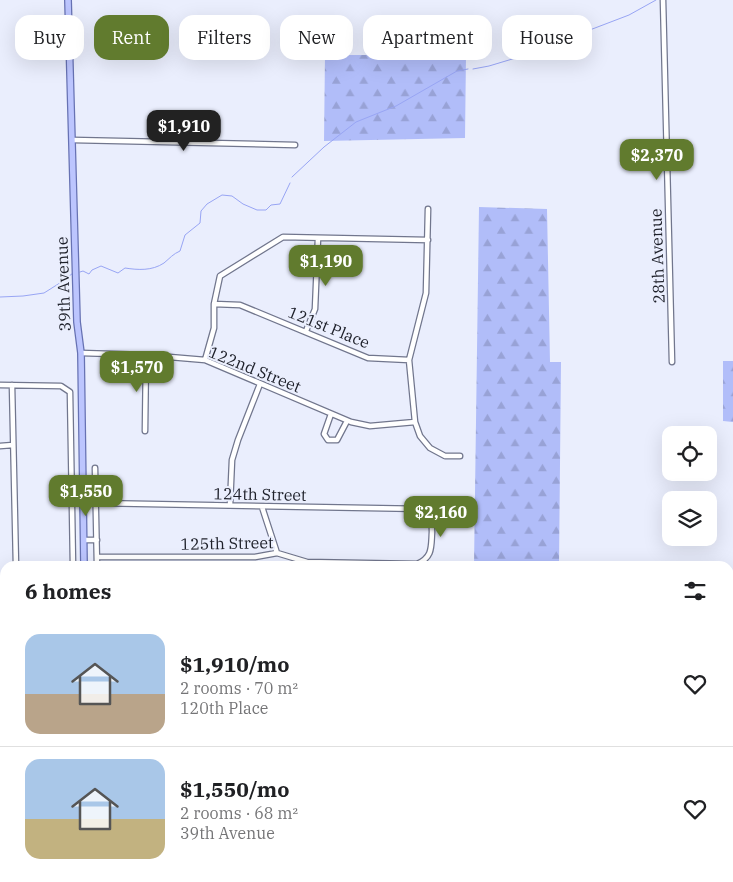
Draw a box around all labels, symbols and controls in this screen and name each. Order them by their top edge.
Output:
chip: Buy [15,15,84,60]
chip: Rent [94,15,169,60]
chip: Filters [179,15,270,60]
chip: New [280,15,353,60]
chip: Apartment [363,15,492,60]
chip: House [502,15,592,60]
pin: $1,910 [143,110,225,152]
text: $1,910 [158,116,210,136]
pin: $2,370 [616,138,698,181]
text: $2,370 [631,145,683,165]
street label: 28th Avenue [645,208,669,304]
street label: 39th Avenue [51,236,75,332]
pin: $1,190 [285,244,367,287]
text: $1,190 [300,251,352,271]
street label: 121st Place [285,302,373,352]
street label: 122nd Street [206,341,304,397]
pin: $1,570 [96,350,178,393]
text: $1,570 [111,357,163,377]
map controls [662,426,717,546]
button: locate [662,426,717,481]
pin: $1,550 [45,474,127,517]
text: $1,550 [60,481,112,501]
street label: 124th Street [213,483,307,505]
button: layers [662,491,717,546]
pin: $2,160 [400,496,482,538]
text: $2,160 [415,502,467,522]
street label: 125th Street [180,532,274,554]
text: 6 homes [25,577,111,605]
icon: filters [681,577,709,605]
text: $1,910/mo [180,650,289,678]
icon: home [65,654,125,714]
icon: heart [681,670,709,698]
text: 2 rooms · 70 m² [180,678,298,698]
text: 120th Place [180,698,268,718]
text: $1,550/mo [180,775,289,803]
icon: home [65,779,125,839]
icon: heart [681,795,709,823]
text: 2 rooms · 68 m² [180,803,298,823]
text: 39th Avenue [180,823,275,843]

